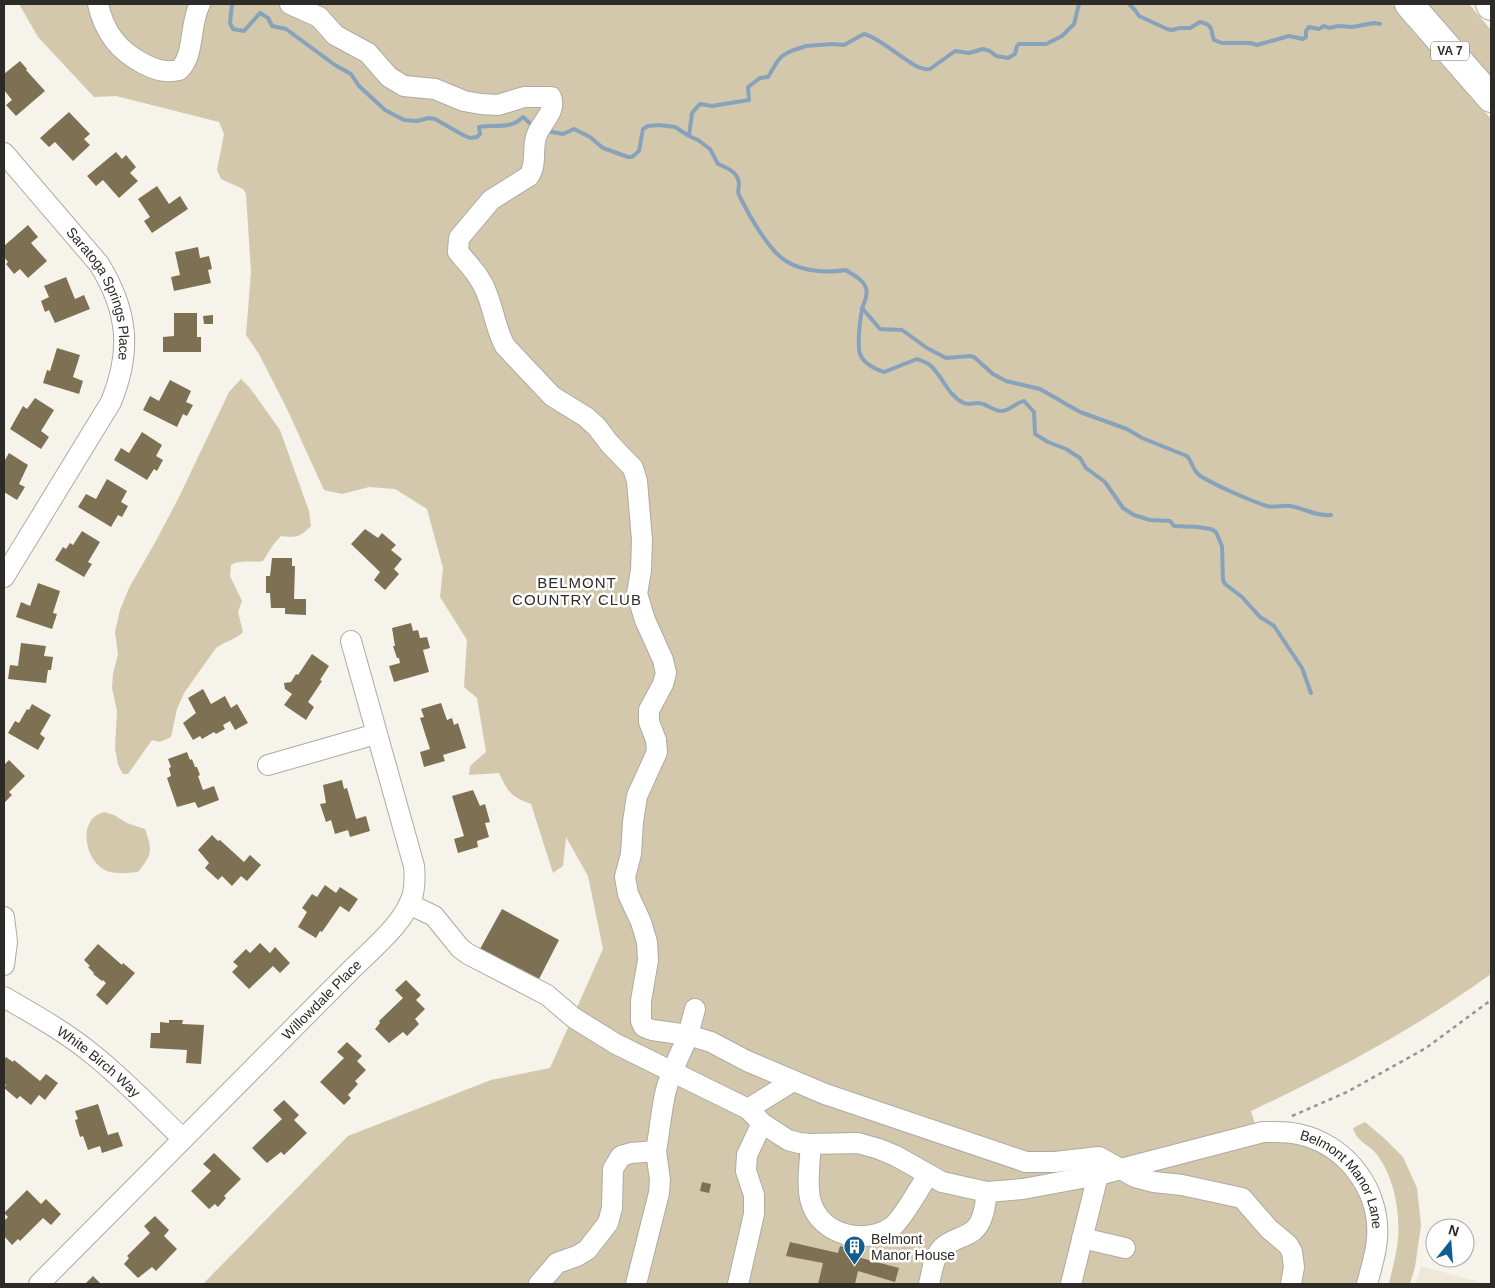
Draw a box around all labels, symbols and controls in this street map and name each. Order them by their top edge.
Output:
road number: VA 7 [1431,41,1469,60]
street label: Saratoga Springs Place [63,224,132,361]
district label: BELMONT COUNTRY CLUB [512,574,642,608]
street label: Willowdale Place [279,956,365,1043]
street label: White Birch Way [54,1023,144,1101]
street label: Belmont Manor Lane [1298,1127,1385,1229]
north arrow [1425,1218,1475,1268]
text: N [1447,1221,1461,1240]
place label: Belmont Manor House [871,1231,955,1263]
building icon: Belmont Manor House [843,1235,867,1266]

